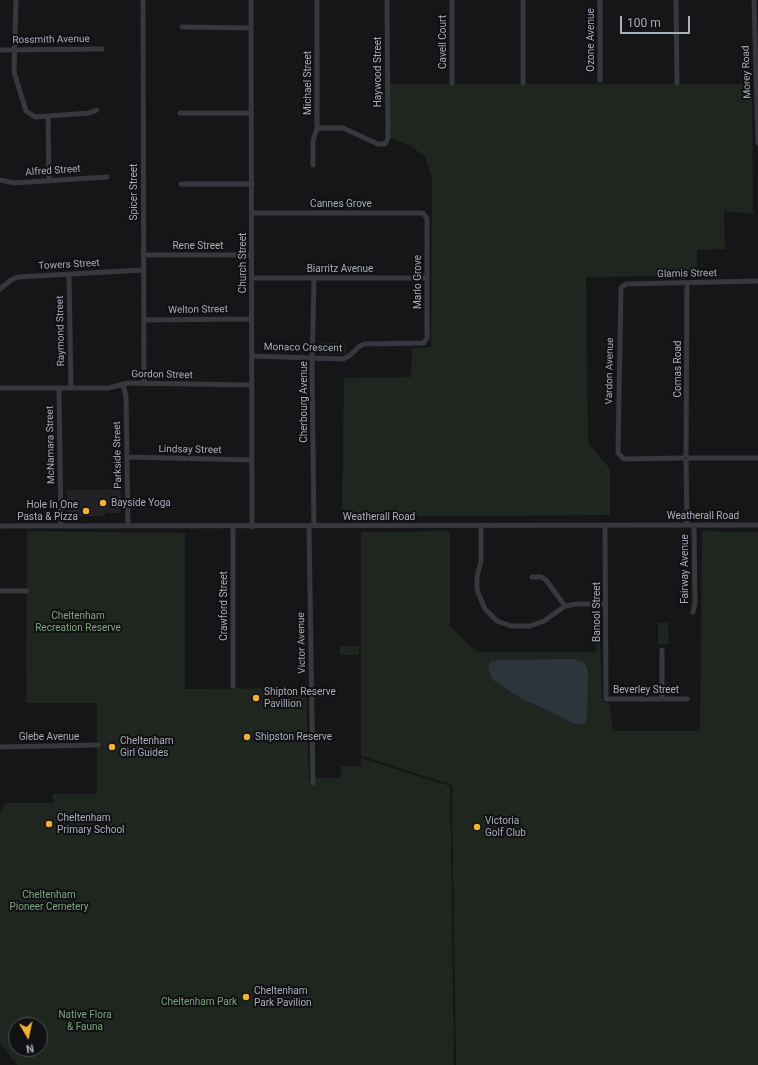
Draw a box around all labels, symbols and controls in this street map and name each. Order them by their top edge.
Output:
street label: Ozone Avenue [585,8,597,72]
scale bar [622,8,692,34]
street label: Cavell Court [437,15,449,69]
text: 100 m [627,16,661,30]
street label: Rossmith Avenue [12,33,90,47]
street label: Haywood Street [372,37,384,107]
street label: Morey Road [740,45,754,99]
street label: Michael Street [302,51,314,115]
street label: Alfred Street [25,163,81,179]
street label: Spicer Street [128,164,140,220]
street label: Cannes Grove [310,198,372,210]
street label: Church Street [237,233,249,293]
street label: Rene Street [172,240,224,252]
street label: Marlo Grove [412,255,424,309]
street label: Towers Street [38,257,100,273]
street label: Biarritz Avenue [307,263,373,275]
street label: Glamis Street [657,267,717,281]
street label: Raymond Street [54,296,68,366]
street label: Welton Street [168,303,228,317]
street label: Vardon Avenue [603,337,617,405]
street label: Comas Road [672,340,684,398]
street label: Monaco Crescent [264,341,342,355]
street label: Cherbourg Avenue [298,361,310,443]
street label: Gordon Street [131,368,193,382]
street label: McNamara Street [44,406,58,484]
street label: Parkside Street [111,421,125,489]
street label: Lindsay Street [158,443,222,457]
place label: Bayside Yoga [111,497,171,509]
marker: Bayside Yoga [98,498,108,508]
place label: Hole In One Pasta & Pizza [17,499,78,522]
marker: Hole In One Pasta & Pizza [81,506,91,516]
street label: Weatherall Road [667,510,739,522]
street label: Weatherall Road [343,511,415,523]
street label: Fairway Avenue [679,534,691,604]
street label: Crawford Street [218,571,230,641]
street label: Banool Street [591,582,603,642]
park label: Cheltenham Recreation Reserve [35,610,121,634]
street label: Victor Avenue [295,612,309,674]
street label: Beverley Street [613,684,679,696]
place label: Shipton Reserve Pavillion [264,686,336,710]
marker: Shipton Reserve Pavillion [251,693,261,703]
street label: Glebe Avenue [19,731,79,743]
place label: Shipston Reserve [255,731,332,743]
marker: Shipston Reserve [242,732,252,742]
place label: Cheltenham Girl Guides [120,735,174,758]
marker: Cheltenham Girl Guides [107,742,117,752]
place label: Cheltenham Primary School [57,812,125,836]
place label: Victoria Golf Club [485,815,526,838]
marker: Cheltenham Primary School [44,819,54,829]
marker: Victoria Golf Club [472,822,482,832]
park label: Cheltenham Pioneer Cemetery [9,889,89,912]
place label: Cheltenham Park Pavilion [254,985,312,1008]
marker: Cheltenham Park Pavilion [241,992,251,1002]
park label: Cheltenham Park [161,996,237,1008]
park label: Native Flora & Fauna [58,1009,112,1032]
north arrow [8,1017,48,1057]
text: N [25,1041,35,1055]

